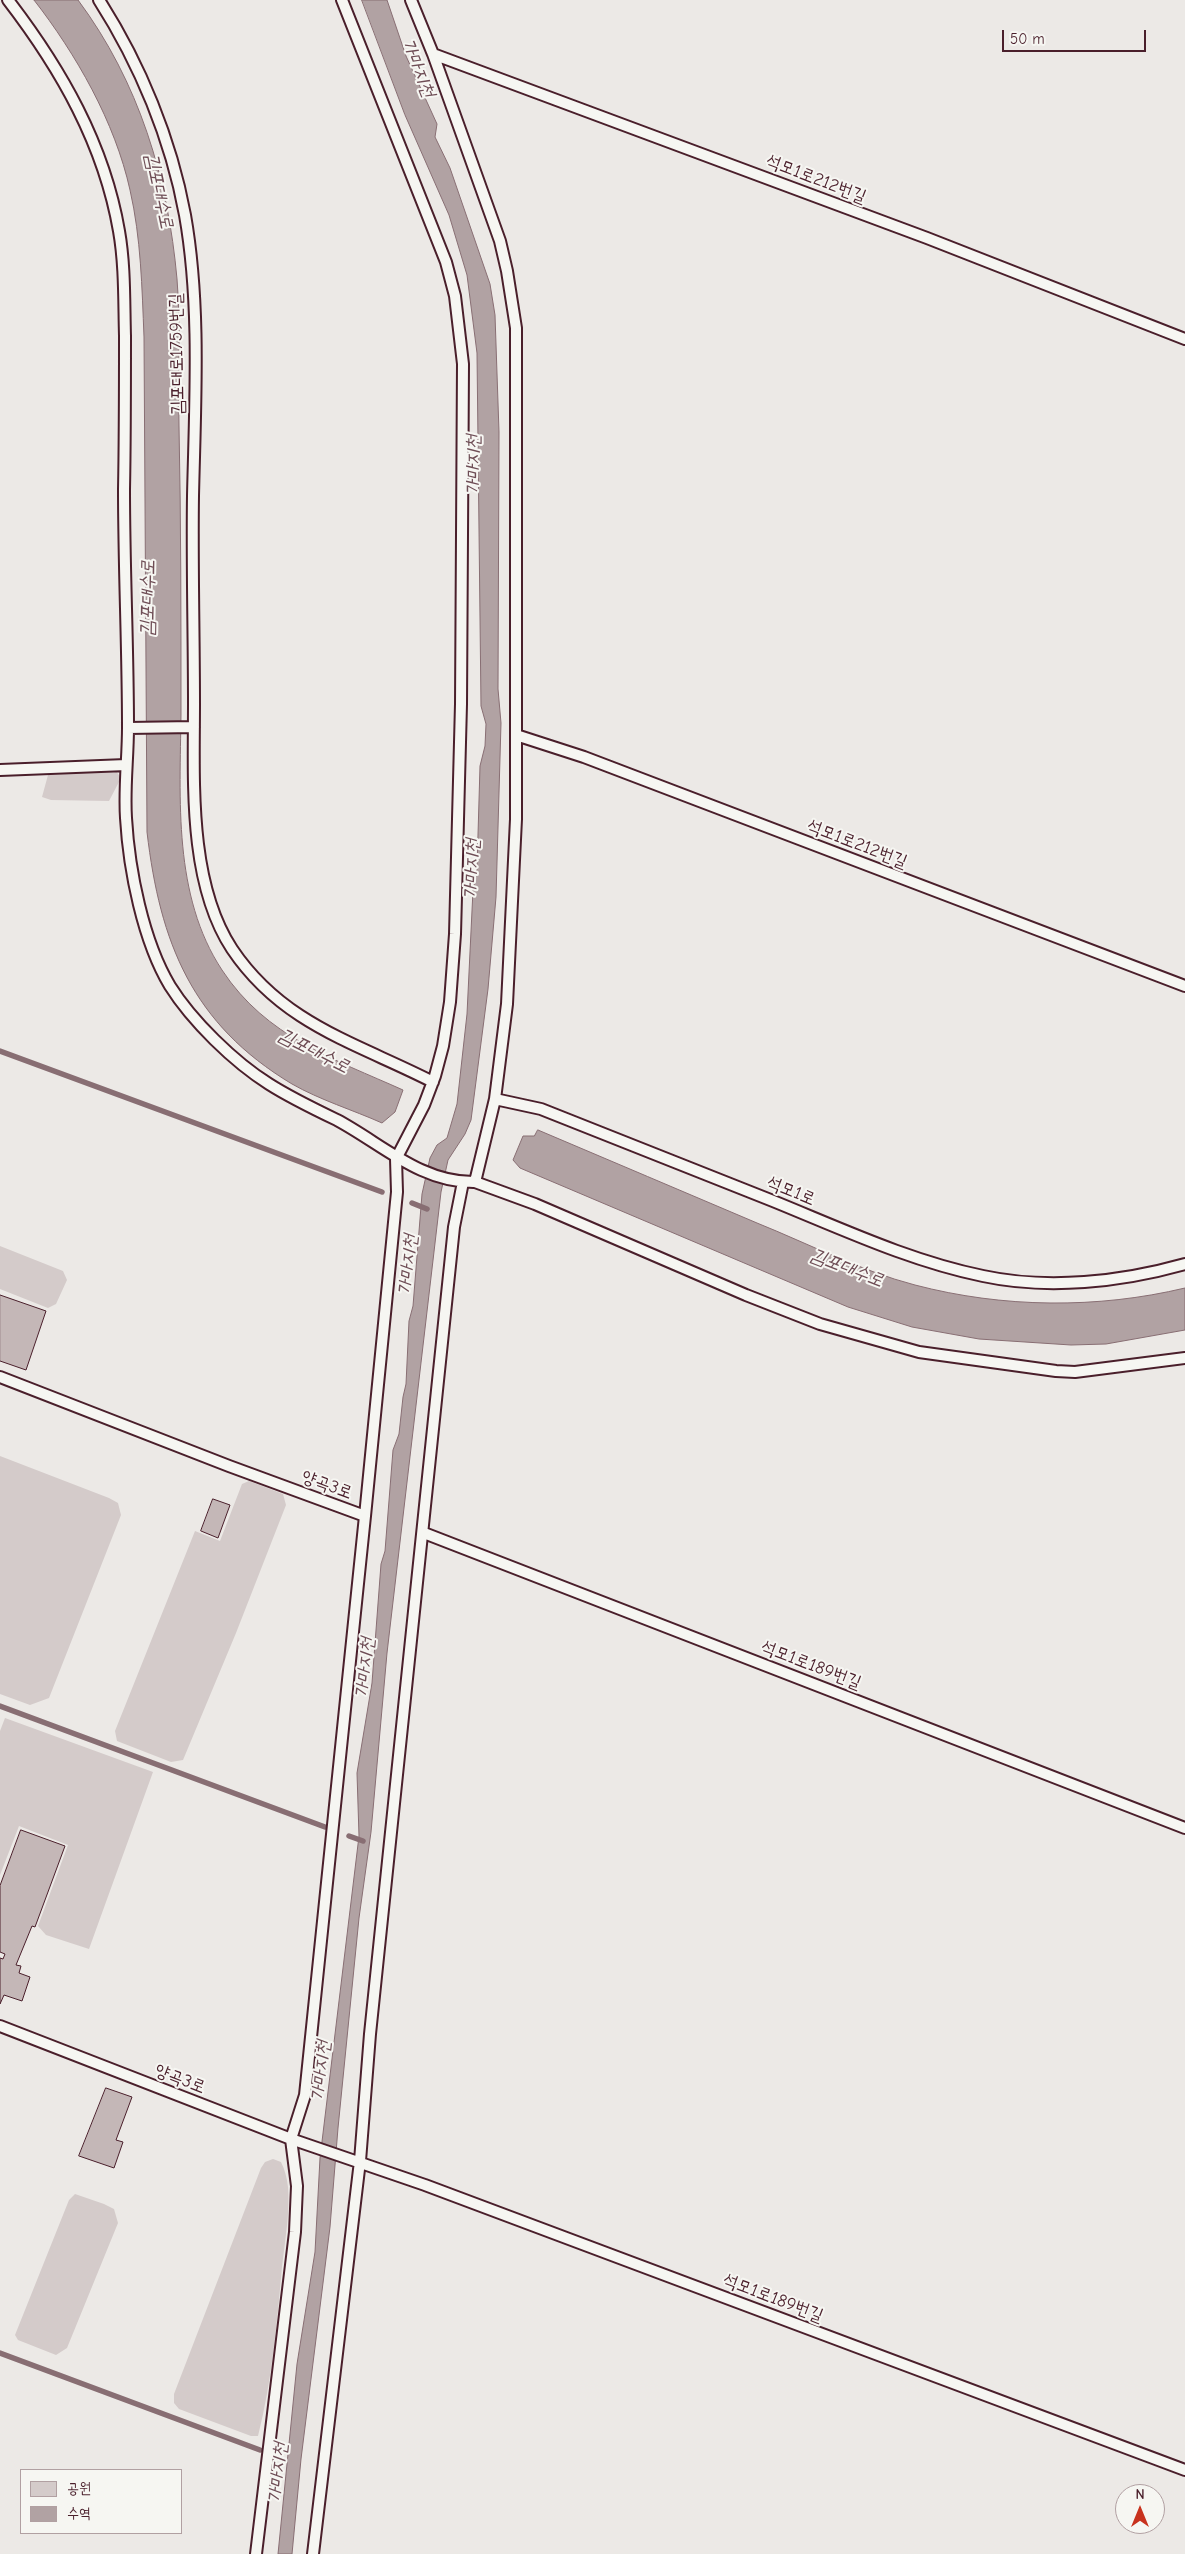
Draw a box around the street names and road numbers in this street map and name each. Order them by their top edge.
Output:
street label: 석모1로212번길 [763,150,869,208]
street label: 김포대로1759번길 [165,293,189,415]
street label: 석모1로212번길 [804,815,910,873]
street label: 석모1로 [764,1172,818,1210]
street label: 양곡3로 [299,1466,355,1504]
street label: 석모1로189번길 [758,1636,864,1694]
street label: 양곡3로 [152,2059,208,2099]
street label: 석모1로189번길 [720,2269,826,2327]

